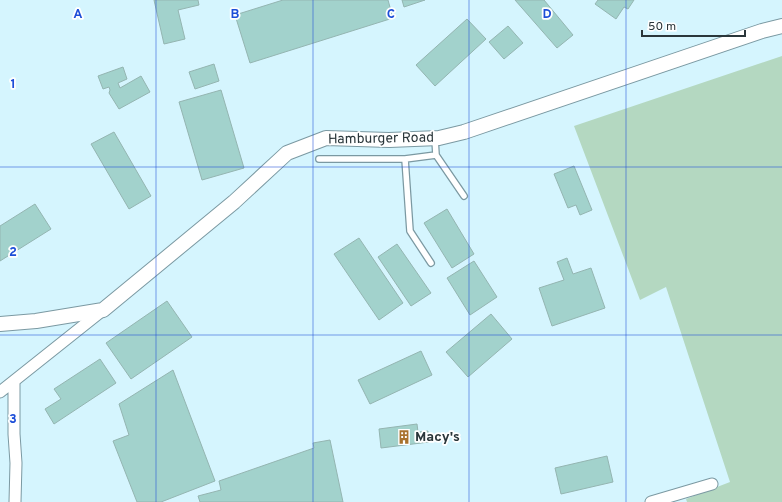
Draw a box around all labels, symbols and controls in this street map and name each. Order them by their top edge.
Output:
text: A [73,7,83,23]
text: B [231,7,240,23]
text: C [387,7,395,23]
text: D [542,7,552,23]
scale bar [642,12,745,38]
text: 50 m [648,19,676,35]
text: 1 [10,77,16,93]
street label: Hamburger Road [328,130,434,148]
text: 2 [9,245,17,261]
text: 3 [9,412,17,428]
building icon: Macy's [396,429,412,445]
place label: Macy's [415,429,460,446]

